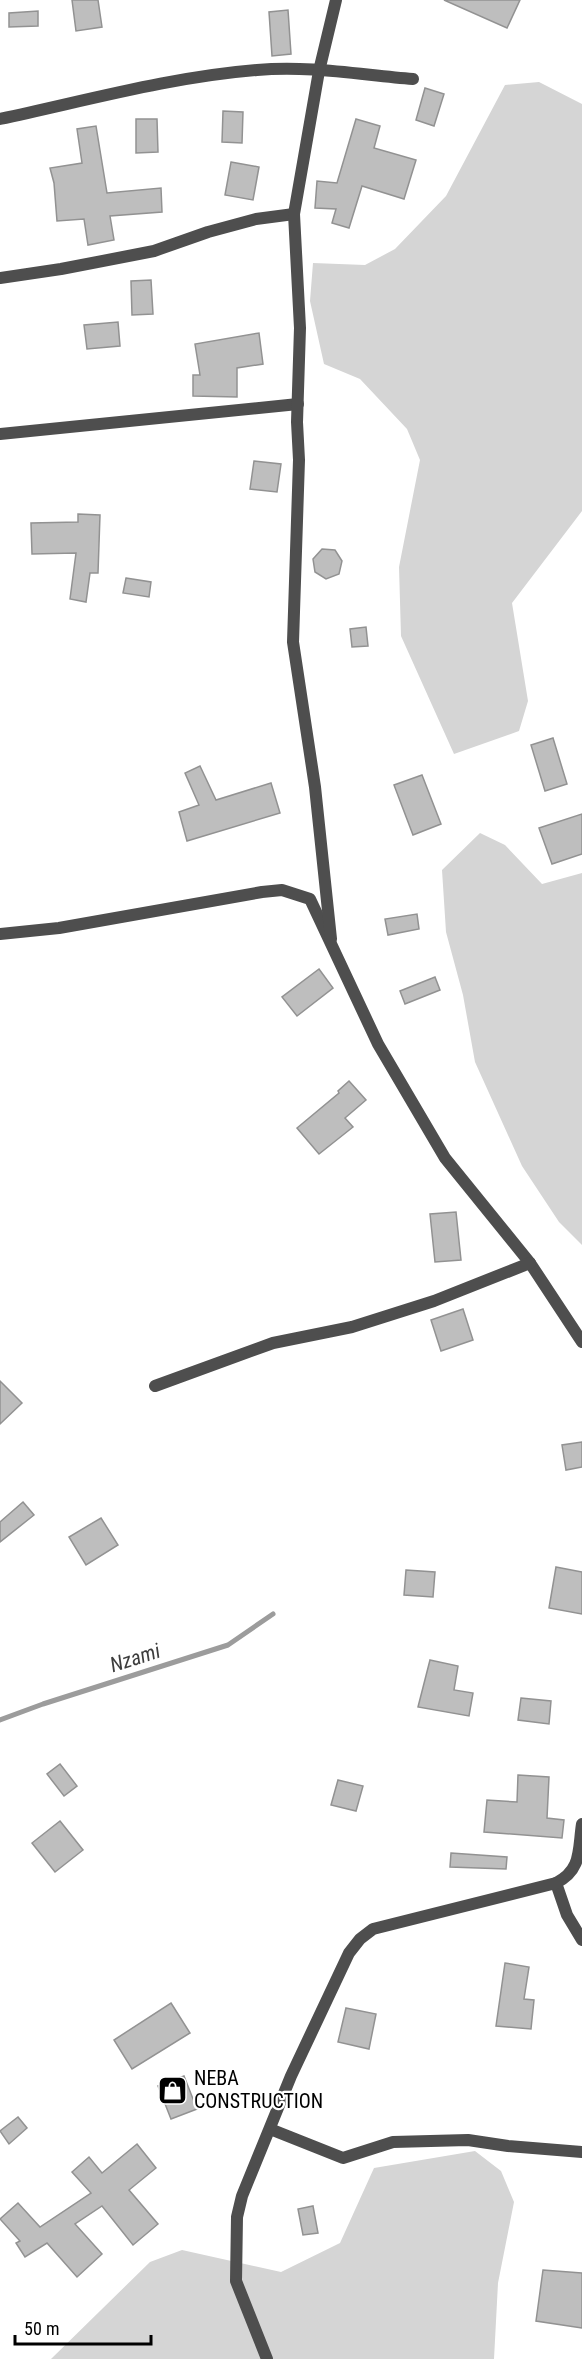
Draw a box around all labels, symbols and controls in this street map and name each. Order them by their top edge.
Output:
water label: Nzami [107,1639,163,1677]
place label: NEBA CONSTRUCTION [194,2066,323,2113]
shop icon: NEBA CONSTRUCTION [157,2074,189,2106]
scale bar [15,2308,152,2346]
text: 50 m [24,2318,59,2339]

